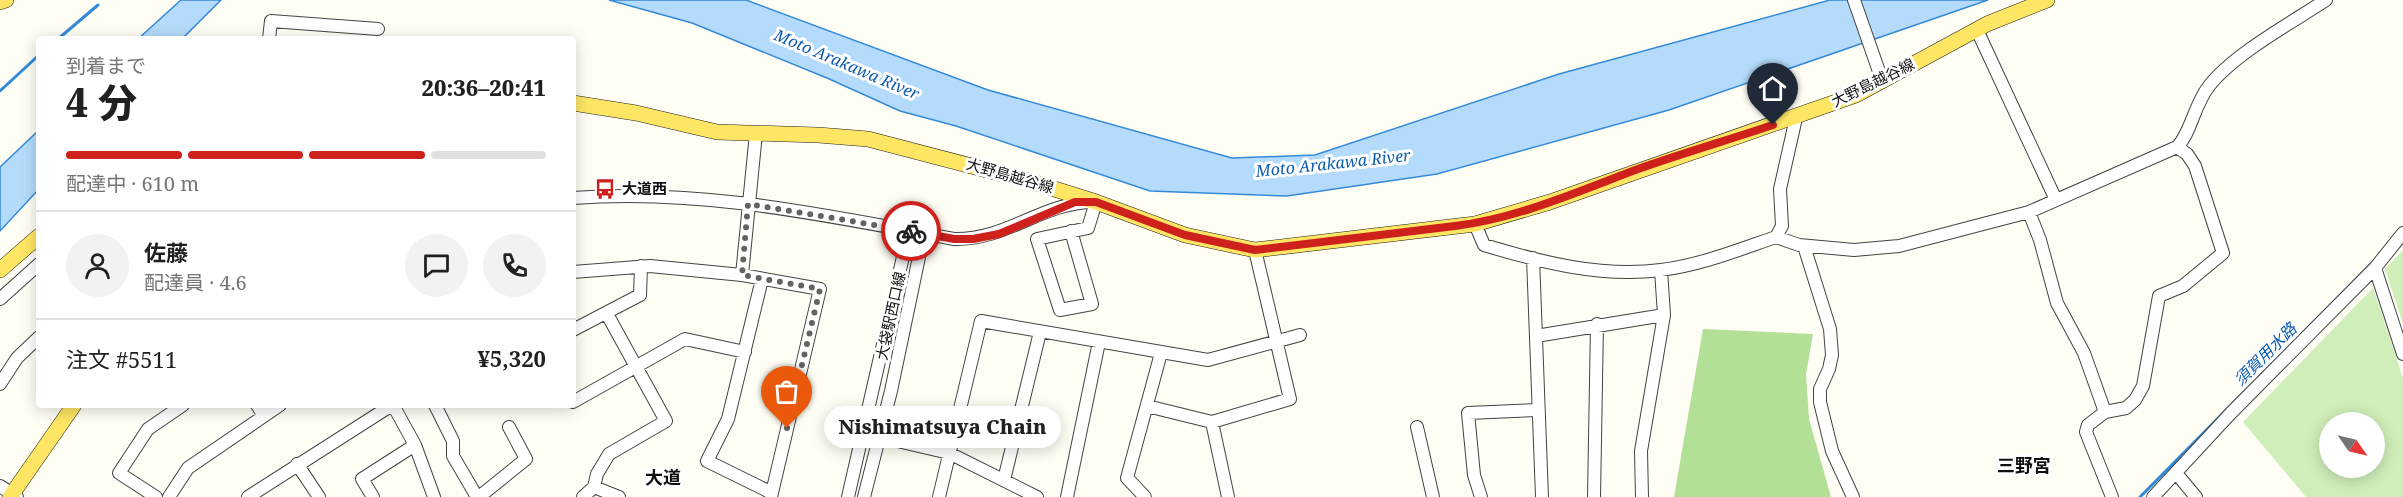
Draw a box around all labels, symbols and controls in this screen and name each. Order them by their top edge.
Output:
water label: Moto Arakawa River [770,23,923,105]
text: 到着まで [66,52,146,79]
street label: 大野島越谷線 [1828,53,1917,111]
pin [1747,63,1798,125]
text: 20:36–20:41 [422,72,546,102]
icon: home [1756,72,1789,105]
text: 4 分 [66,75,137,128]
water label: Moto Arakawa River [1254,144,1412,182]
street label: 大野島越谷線 [964,153,1056,197]
text: 配達中 · 610 m [66,170,199,197]
bus stop icon: 大道西 [593,177,617,201]
place label: 大道西 [622,178,667,198]
courier [881,201,941,261]
icon: bike [895,215,928,248]
button: person [66,234,129,297]
button: chat [405,234,468,297]
button: phone [483,234,546,297]
text: 佐藤 [144,237,188,267]
text: 配達員 · 4.6 [144,269,247,296]
street label: 大袋駅西口線 [871,270,909,362]
water label: 須賀用水路 [2229,317,2302,390]
text: ¥5,320 [477,343,546,373]
text: 注文 #5511 [66,344,177,374]
pin [761,366,812,428]
icon: bag [770,375,803,408]
callout: Nishimatsuya Chain [823,407,1060,449]
north arrow [2319,412,2385,478]
map controls [2319,412,2385,478]
text: Nishimatsuya Chain [839,413,1046,440]
district label: 三野宮 [1997,453,2051,477]
district label: 大道 [645,465,681,489]

